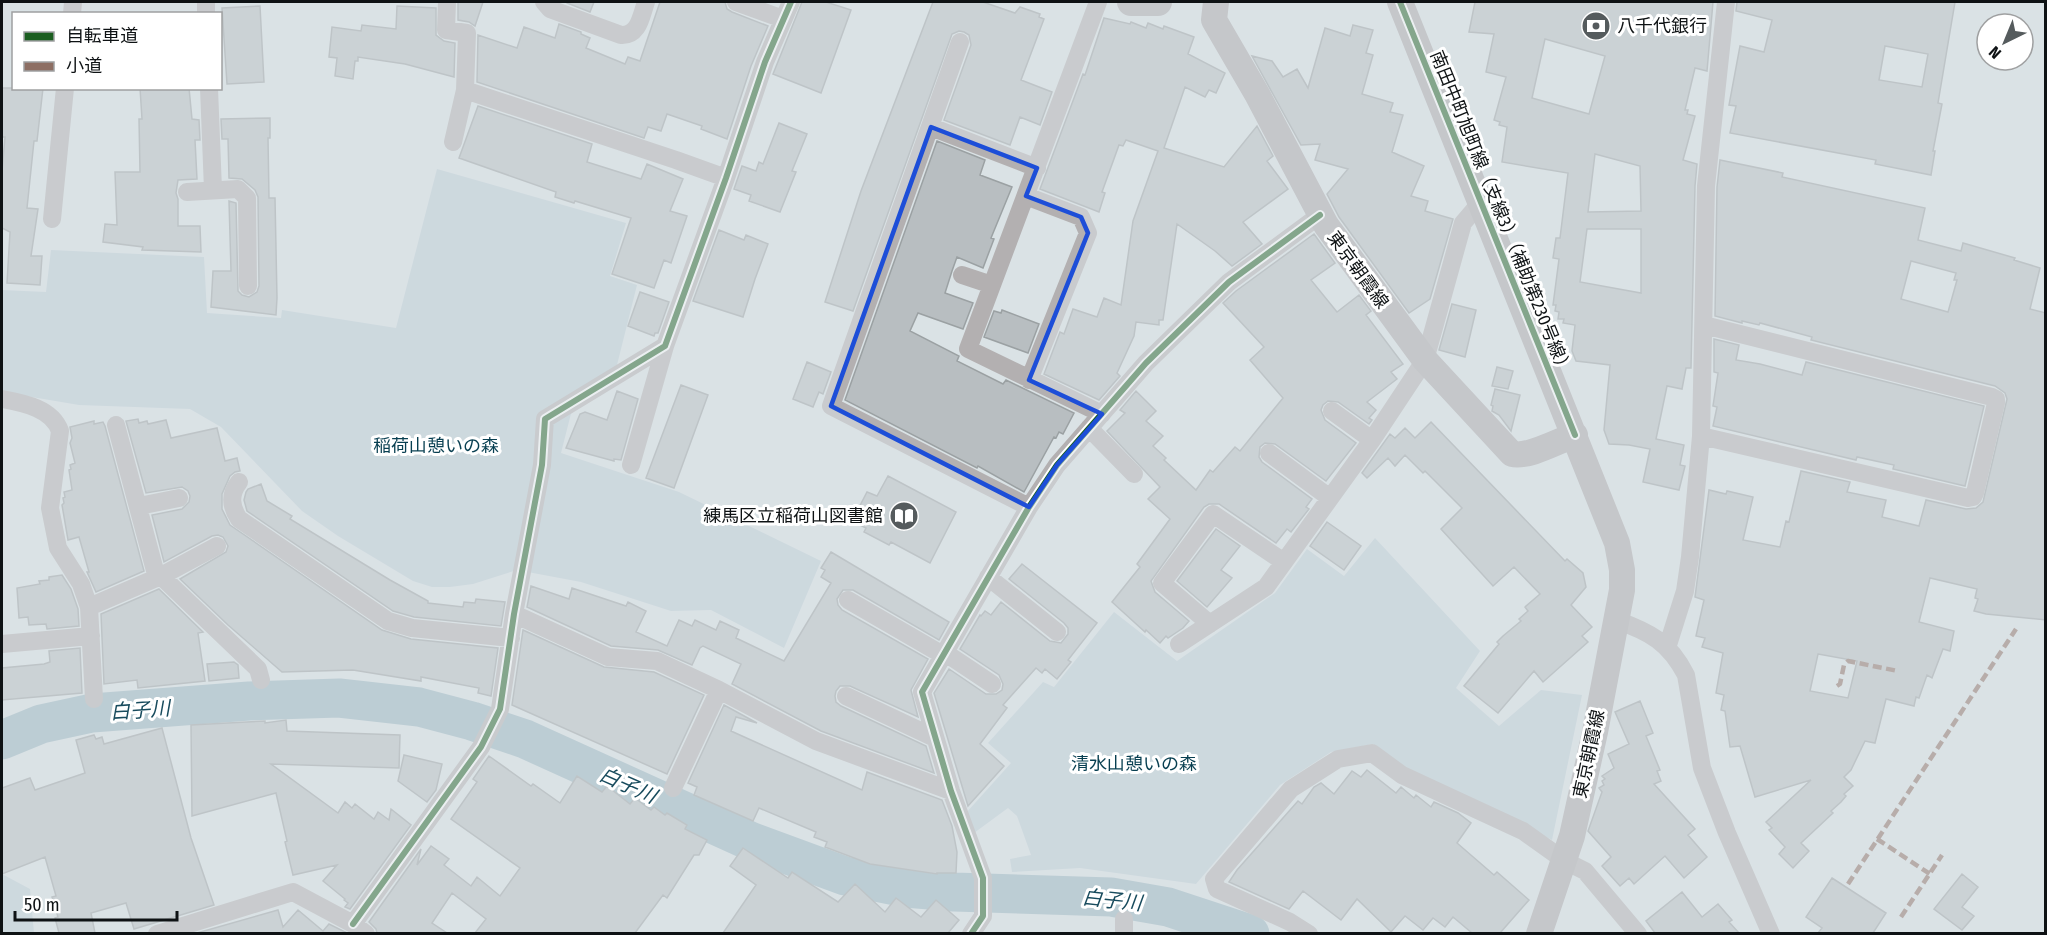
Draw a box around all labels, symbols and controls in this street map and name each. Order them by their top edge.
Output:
bank icon: 八千代銀行 [1580,10,1612,42]
legend [12,12,222,90]
north arrow [1975,12,2035,72]
place label: 八千代銀行 [1617,15,1707,37]
text: 自転車道 [66,25,138,47]
text: N [1985,42,2005,63]
street label: 南田中町旭町線（支線3）（補助第230号線） [1426,47,1576,379]
text: 小道 [66,55,102,77]
street label: 東京朝霞線 [1323,227,1393,313]
park label: 稲荷山憩いの森 [373,435,499,457]
library icon: 練馬区立稲荷山図書館 [888,500,920,532]
place label: 練馬区立稲荷山図書館 [703,505,883,527]
water label: 白子川 [109,696,173,724]
street label: 東京朝霞線 [1569,708,1609,800]
park label: 清水山憩いの森 [1071,753,1197,775]
water label: 白子川 [596,762,662,809]
scale bar [15,884,177,922]
water label: 白子川 [1081,885,1145,915]
text: 50 m [24,894,60,916]

